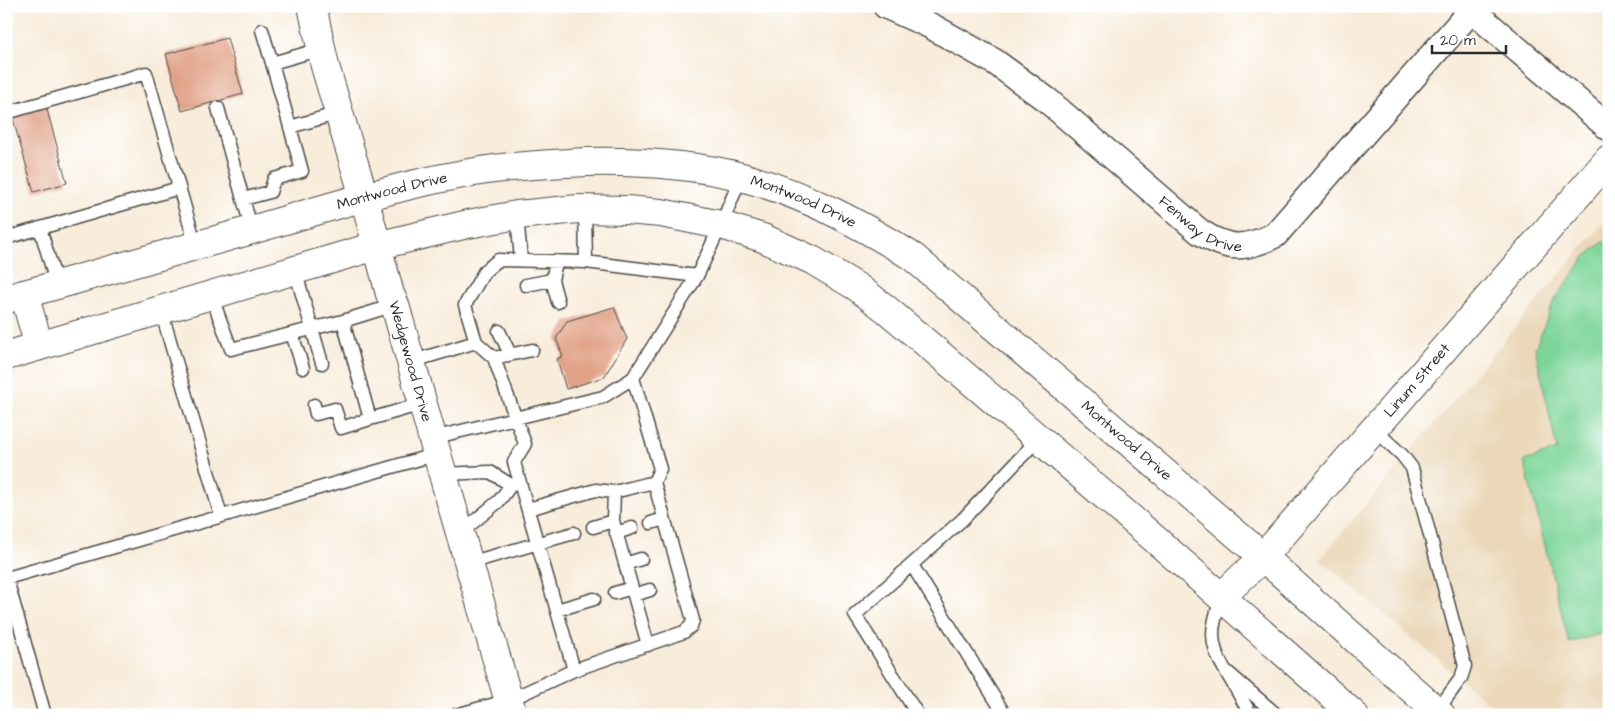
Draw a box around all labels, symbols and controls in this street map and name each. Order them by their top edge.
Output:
scale bar [1432,22,1506,54]
text: 20 m [1440,30,1476,51]
street label: Montwood Drive [334,167,449,215]
street label: Montwood Drive [748,170,860,233]
street label: Fenway Drive [1154,191,1242,256]
street label: Wedgewood Drive [384,298,438,424]
street label: Linum Street [1379,339,1455,422]
street label: Montwood Drive [1077,395,1177,485]

